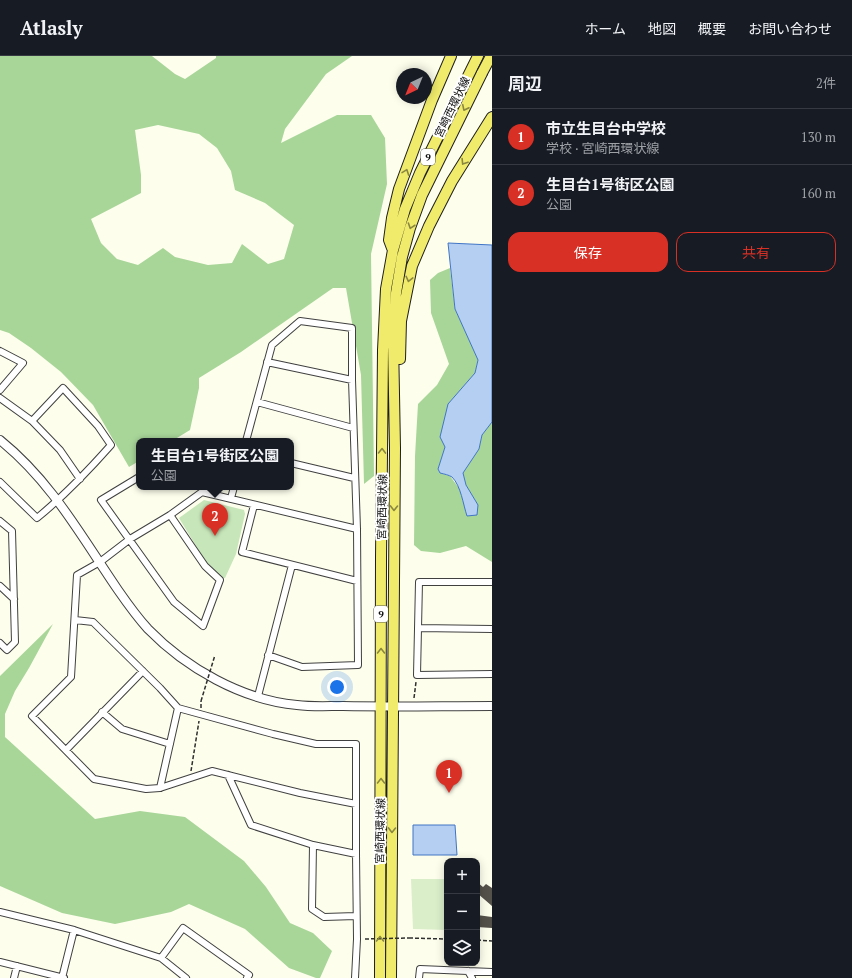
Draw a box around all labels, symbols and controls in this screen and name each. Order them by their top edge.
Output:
text: Atlasly [20,15,82,40]
text: ホーム [584,19,626,38]
text: 地図 [648,19,676,38]
text: 概要 [698,19,726,38]
text: お問い合わせ [748,19,832,38]
north arrow [396,68,432,104]
text: 周辺 [508,72,542,95]
street label: 宮崎西環状線 [431,74,473,140]
text: 2件 [816,74,836,92]
one-way arrow [462,104,470,111]
text: 市立生目台中学校 [546,118,666,138]
text: 1 [517,128,525,146]
text: 130 m [801,128,836,146]
text: 学校 · 宮崎西環状線 [546,139,659,157]
road number: 9 [421,149,435,165]
one-way arrow [461,158,469,165]
one-way arrow [401,168,409,175]
text: 生目台1号街区公園 [546,174,674,194]
text: 2 [517,184,525,202]
text: 160 m [801,184,836,202]
text: 公園 [546,195,572,213]
one-way arrow [407,222,416,229]
button: 保存 [508,232,668,272]
button: 共有 [676,232,836,272]
one-way arrow [405,275,414,282]
popup [136,438,294,490]
text: 生目台1号街区公園 [151,445,279,465]
one-way arrow [378,448,386,454]
text: 公園 [151,466,177,484]
street label: 宮崎西環状線 [374,474,390,540]
pin: 2 [202,503,228,536]
one-way arrow [390,505,398,511]
road number: 9 [374,606,388,622]
one-way arrow [377,648,385,654]
your location [327,677,347,697]
pin: 1 [436,760,462,793]
one-way arrow [377,778,385,784]
street label: 宮崎西環状線 [372,798,388,864]
one-way arrow [388,827,396,833]
map controls [444,858,480,966]
button: + [444,858,480,894]
button: − [444,894,480,930]
button: layers [444,930,480,966]
one-way arrow [376,936,384,942]

